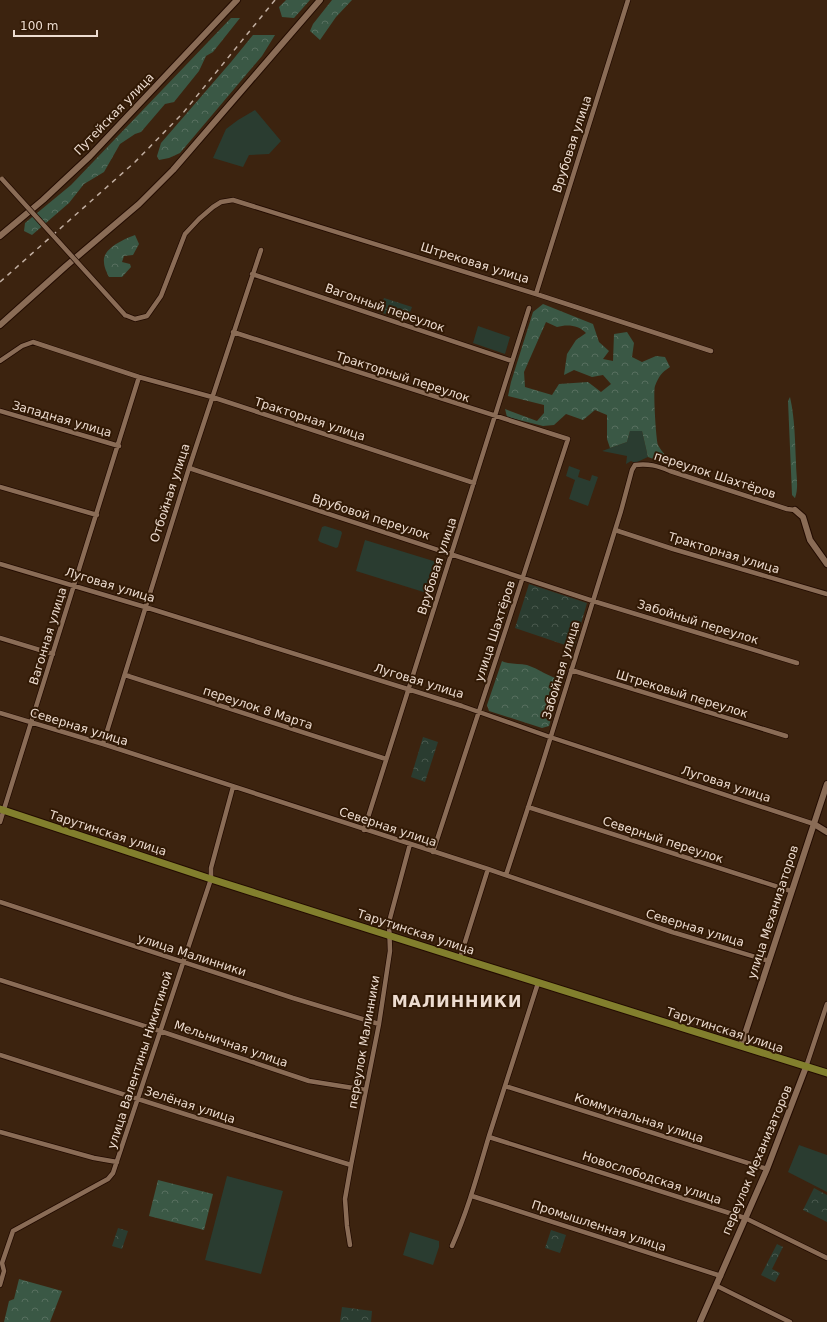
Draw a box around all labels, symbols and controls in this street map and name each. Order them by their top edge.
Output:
scale bar [14,12,97,38]
text: 100 m [20,19,58,33]
street label: Путейская улица [71,70,157,158]
street label: Врубовая улица [550,94,594,194]
street label: Штрековая улица [419,240,531,286]
street label: Вагонный переулок [323,281,447,335]
street label: Тракторный переулок [333,348,472,405]
street label: Тракторная улица [252,394,367,444]
street label: Западная улица [11,398,113,440]
street label: Отбойная улица [147,442,193,544]
street label: переулок Шахтёров [652,449,778,501]
street label: Врубовой переулок [310,491,432,543]
street label: Врубовая улица [415,516,459,616]
street label: Тракторная улица [666,529,781,577]
street label: Луговая улица [63,565,157,605]
street label: улица Шахтёров [472,579,518,683]
street label: Вагонная улица [26,585,70,687]
street label: Забойный переулок [636,597,760,647]
street label: Забойная улица [539,619,583,721]
street label: Луговая улица [372,661,466,701]
street label: Штрековый переулок [614,667,750,721]
street label: переулок 8 Марта [201,684,315,732]
street label: Северная улица [28,705,130,749]
street label: Луговая улица [679,763,773,805]
street label: Северная улица [337,805,439,849]
street label: Тарутинская улица [47,807,168,859]
street label: Северный переулок [601,814,725,866]
street label: улица Механизаторов [745,843,801,981]
street label: Тарутинская улица [355,906,476,958]
street label: Северная улица [644,906,746,950]
street label: улица Малинники [136,931,248,979]
street label: улица Валентины Никитиной [105,969,175,1151]
street label: переулок Малинники [345,974,383,1110]
district label: МАЛИННИКИ [392,992,522,1011]
street label: Тарутинская улица [664,1004,785,1056]
street label: Мельничная улица [172,1018,290,1070]
street label: переулок Механизаторов [719,1083,795,1237]
street label: Зелёная улица [143,1084,237,1126]
street label: Коммунальная улица [572,1090,706,1146]
street label: Новослободская улица [581,1149,723,1207]
street label: Промышленная улица [530,1198,668,1254]

